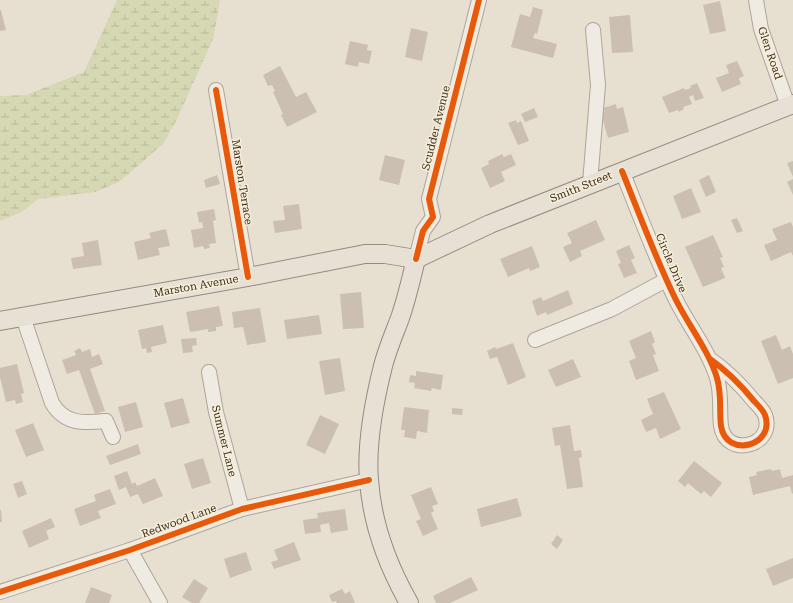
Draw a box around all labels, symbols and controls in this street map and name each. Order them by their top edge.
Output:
street label: Glen Road [755,25,785,81]
street label: Scudder Avenue [419,84,453,172]
street label: Marston Terrace [229,138,255,226]
street label: Smith Street [548,169,614,205]
street label: Circle Drive [653,231,689,295]
street label: Marston Avenue [152,272,240,300]
street label: Summer Lane [209,404,239,478]
street label: Redwood Lane [140,501,218,541]

